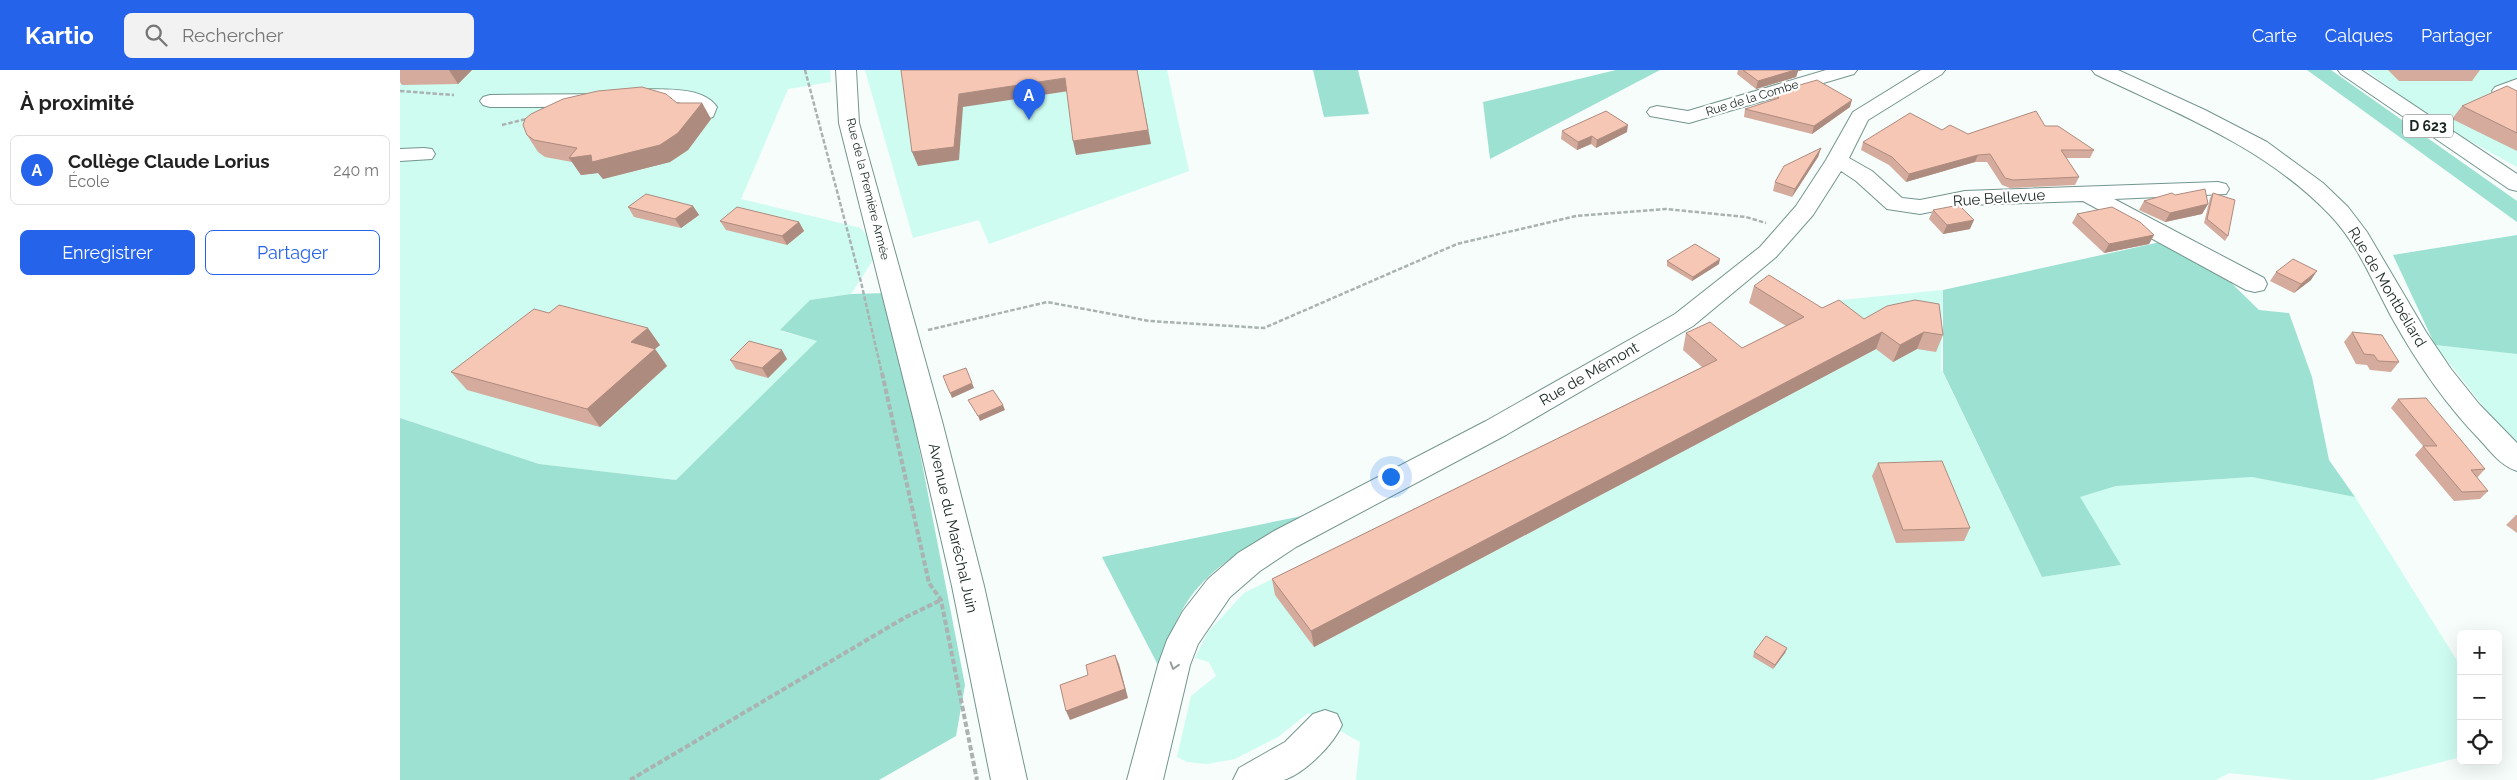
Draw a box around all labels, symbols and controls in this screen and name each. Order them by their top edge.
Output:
search box [124,13,474,58]
text: Kartio [25,21,94,50]
icon: search [142,21,170,49]
text: Rechercher [182,24,284,46]
text: Carte [2252,25,2297,46]
text: Calques [2325,25,2393,46]
text: Partager [2421,25,2492,46]
street label: Rue de la Combe [1704,77,1800,119]
pin: A [1013,79,1045,120]
text: À proximité [20,90,134,115]
road number: D 623 [2403,114,2453,138]
street label: Rue de la Première Armée [844,117,892,261]
text: Collège Claude Lorius [68,150,270,172]
text: A [32,161,42,180]
text: 240 m [333,161,379,180]
text: École [68,172,109,191]
street label: Rue Bellevue [1952,186,2046,210]
street label: Rue de Montbéliard [2344,224,2430,350]
button: Enregistrer [20,230,195,275]
button: Partager [205,230,380,275]
street label: Rue de Mémont [1536,338,1642,410]
street label: Avenue du Maréchal Juin [925,441,981,615]
your location [1378,464,1404,490]
map controls [2457,630,2502,765]
button: + [2457,630,2502,675]
one-way arrow [1170,661,1180,669]
button: − [2457,675,2502,720]
button: locate [2457,720,2502,765]

